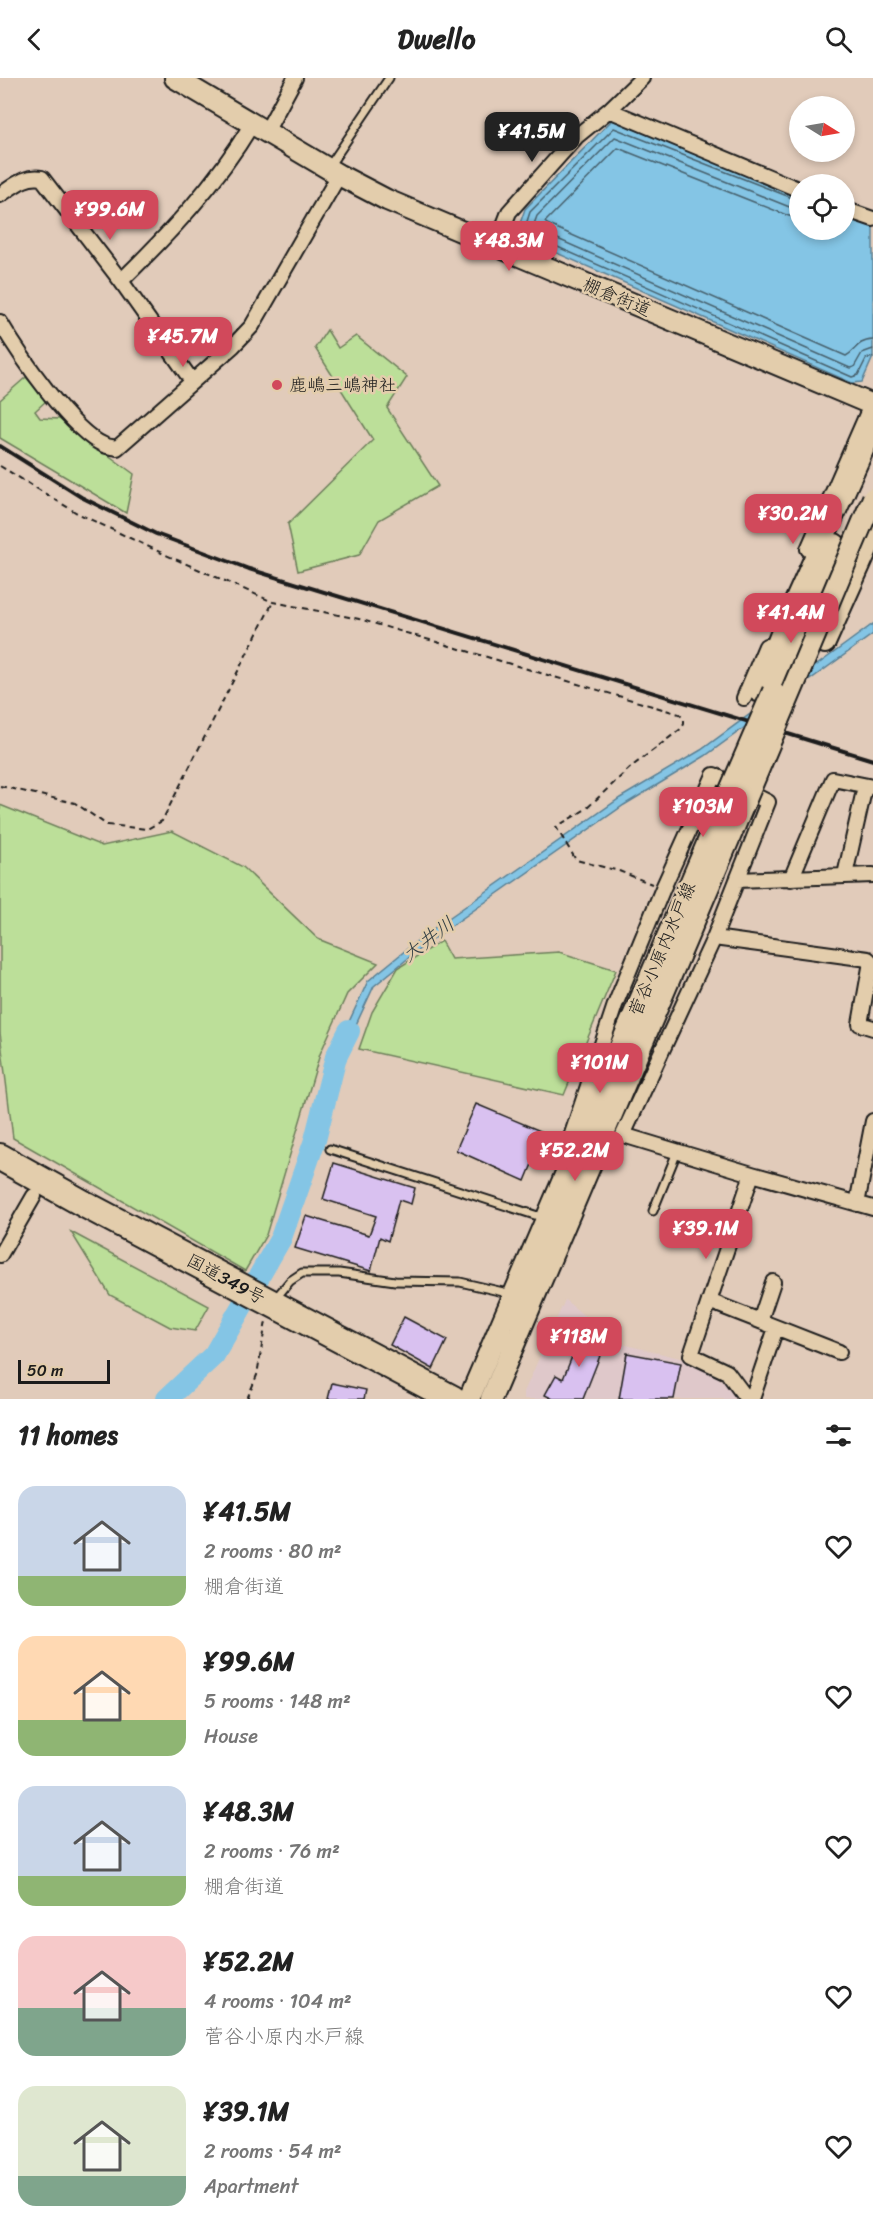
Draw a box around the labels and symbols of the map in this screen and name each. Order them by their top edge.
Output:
north arrow [789,96,855,162]
pin: ¥41.5M [483,112,581,163]
pin: ¥99.6M [61,190,159,241]
pin: ¥48.3M [460,221,558,272]
street label: 棚倉街道 [578,268,656,326]
pin: ¥45.7M [134,317,232,368]
place label: 鹿嶋三嶋神社 [289,369,397,401]
marker: 鹿嶋三嶋神社 [270,378,284,392]
pin: ¥30.2M [744,494,842,545]
pin: ¥41.4M [742,593,840,644]
pin: ¥103M [661,787,745,838]
street label: 菅谷小原内水戸線 [619,876,705,1022]
water label: 大井川 [394,907,463,971]
pin: ¥101M [558,1043,642,1094]
pin: ¥52.2M [526,1131,624,1182]
pin: ¥39.1M [657,1209,755,1260]
street label: 国道349号 [180,1245,272,1313]
pin: ¥118M [537,1317,621,1368]
scale bar [18,1357,110,1384]

